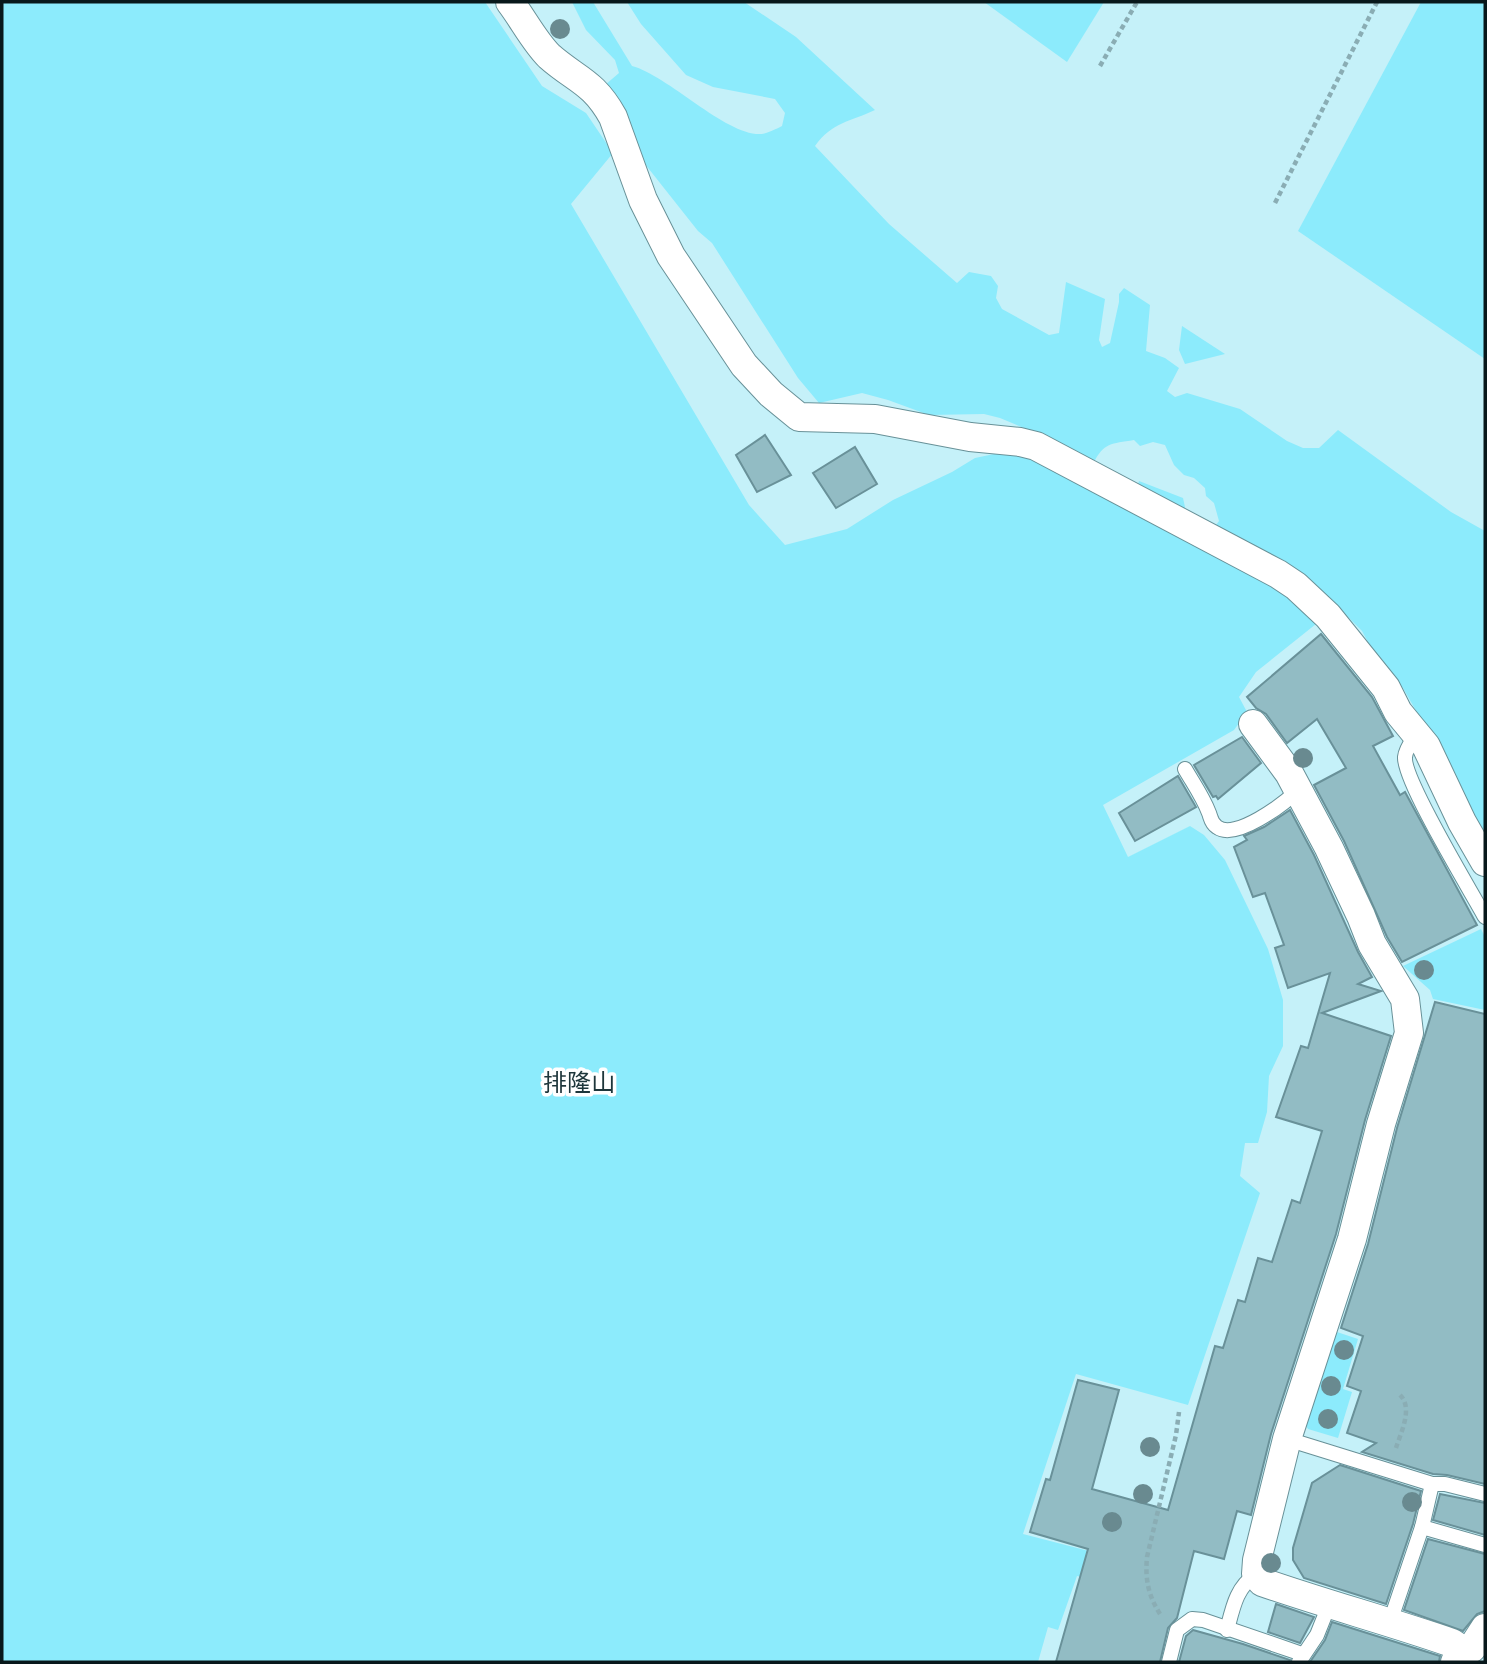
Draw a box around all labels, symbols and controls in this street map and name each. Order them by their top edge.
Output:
park label: 排隆山 [543,1070,615,1100]

